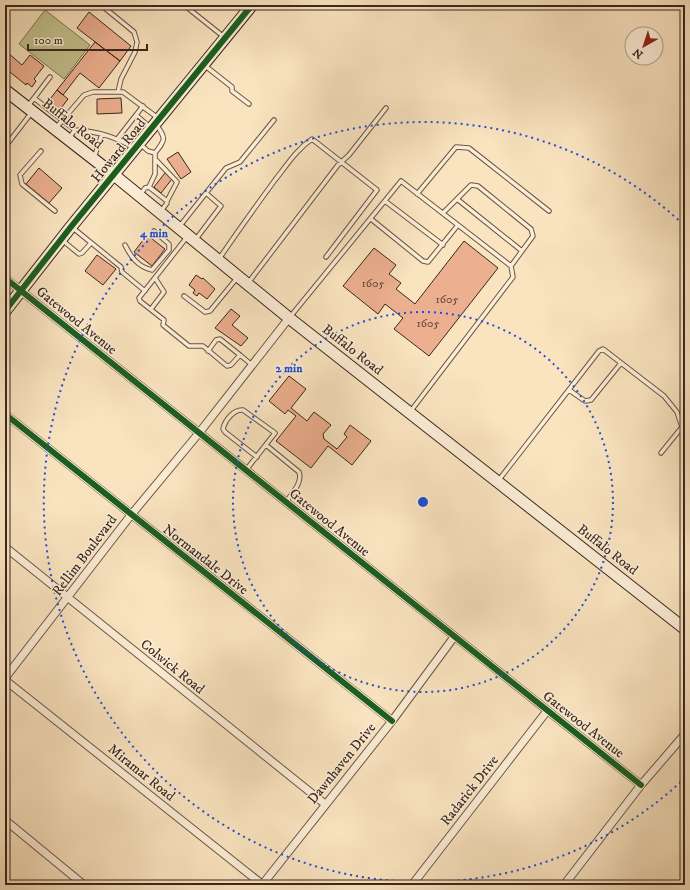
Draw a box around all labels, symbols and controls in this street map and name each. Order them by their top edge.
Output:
scale bar [28,26,147,52]
north arrow [624,26,664,66]
text: 100 m [34,33,63,48]
text: N [630,45,646,61]
street label: Buffalo Road [38,94,106,153]
street label: Howard Road [87,115,150,186]
text: 4 min [139,226,169,241]
house number: 1605 [361,276,385,291]
street label: Gatewood Avenue [32,283,121,359]
house number: 1605 [435,292,459,307]
house number: 1605 [416,316,440,331]
street label: Buffalo Road [318,320,386,379]
text: 2 min [276,361,303,376]
street label: Gatewood Avenue [285,485,374,561]
centre of rings [416,495,430,509]
street label: Rellim Boulevard [48,511,121,600]
street label: Buffalo Road [573,520,641,579]
street label: Normandale Drive [159,521,252,599]
street label: Colwick Road [137,635,208,698]
street label: Gatewood Avenue [539,687,628,762]
street label: Dawnhaven Drive [304,719,380,808]
street label: Miramar Road [104,740,179,805]
street label: Radarick Drive [437,752,503,829]

